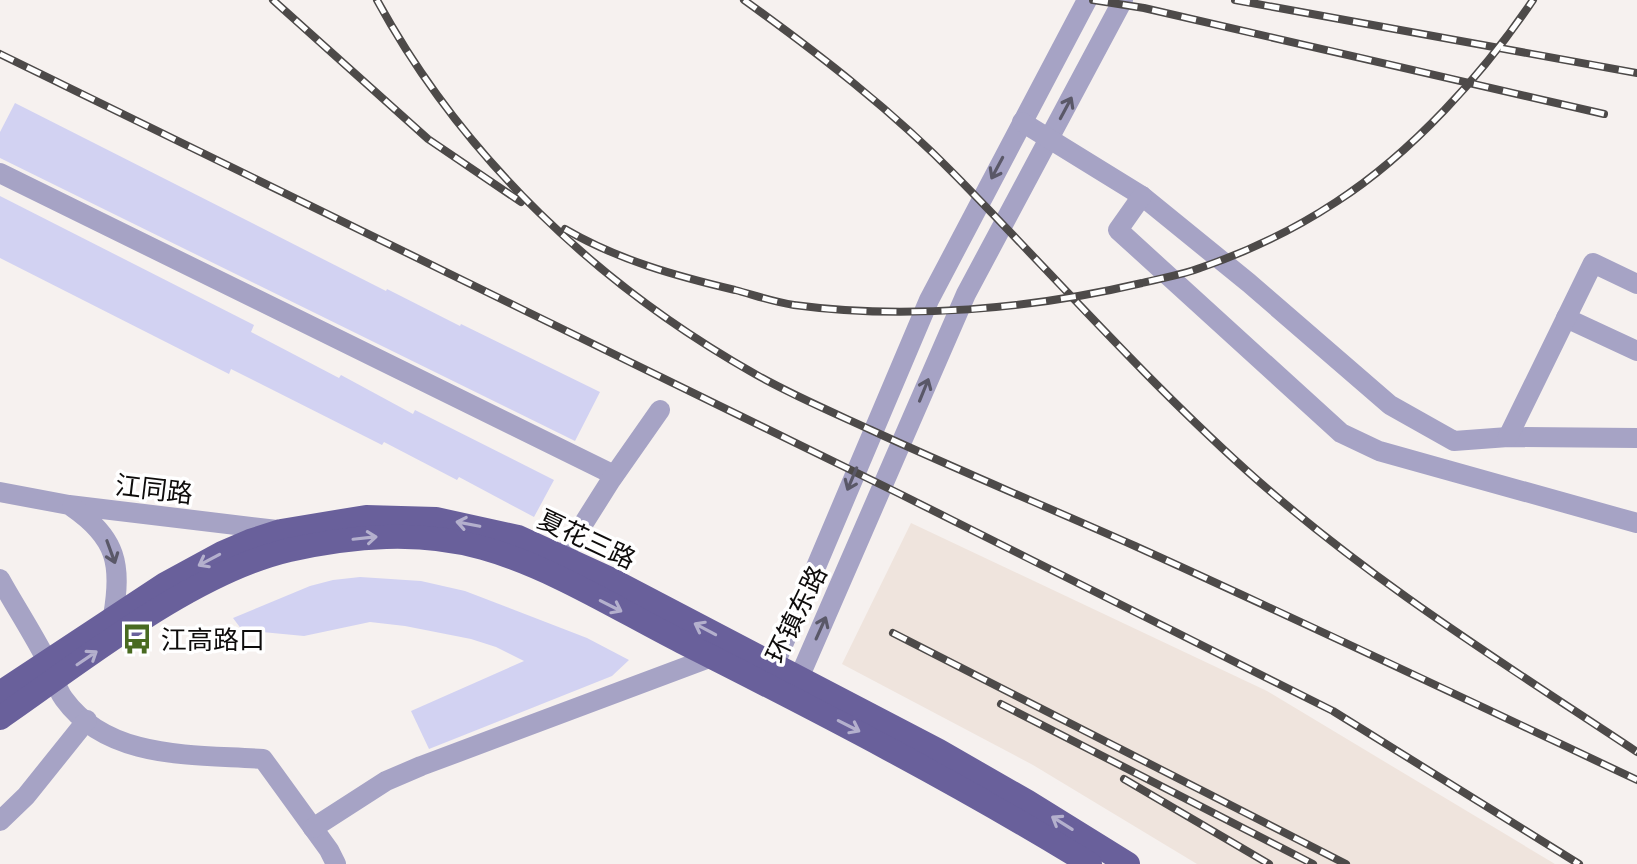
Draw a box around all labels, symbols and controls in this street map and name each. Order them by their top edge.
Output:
one-way arrow [1059,96,1074,120]
one-way arrow [989,155,1005,179]
one-way arrow [918,378,933,403]
one-way arrow [844,466,859,491]
street label: 江同路 [113,468,195,510]
street label: 夏花三路 [533,502,641,576]
one-way arrow [456,516,482,531]
one-way arrow [351,530,378,545]
one-way arrow [105,539,120,564]
one-way arrow [198,552,221,568]
street label: 环镇东路 [758,560,834,668]
one-way arrow [599,598,623,614]
one-way arrow [814,617,829,641]
one-way arrow [694,621,717,637]
bus stop icon: 江高路口 [120,622,154,656]
place label: 江高路口 [161,623,265,656]
one-way arrow [76,650,98,666]
one-way arrow [836,719,860,735]
one-way arrow [1051,814,1073,831]

